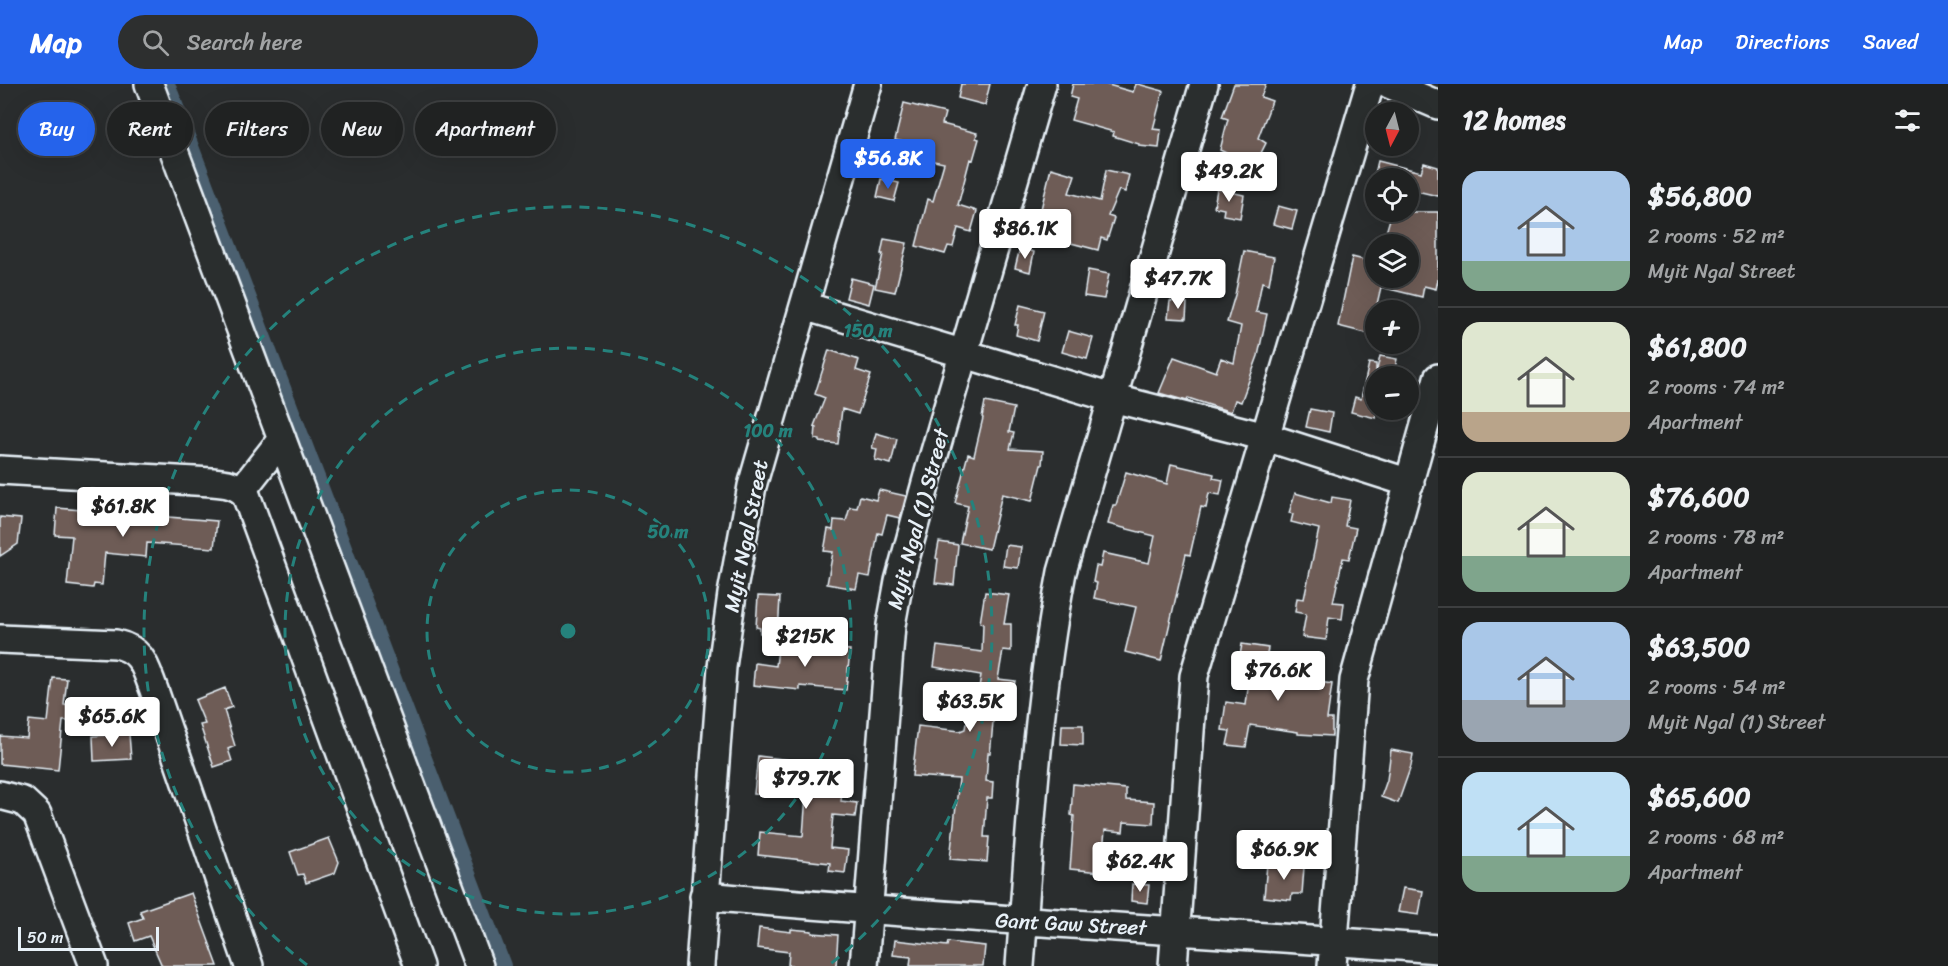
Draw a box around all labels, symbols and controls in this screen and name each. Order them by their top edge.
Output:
search box [118,15,538,69]
text: Map [30,18,82,67]
text: Search here [187,23,303,62]
text: Map [1664,23,1702,61]
text: Directions [1735,23,1830,61]
text: Saved [1863,23,1918,61]
icon: search [139,26,172,59]
text: 12 homes [1462,97,1566,143]
chip: Buy [18,102,95,156]
chip: Rent [107,102,193,156]
chip: Filters [205,102,309,156]
chip: New [321,102,403,156]
chip: Apartment [415,102,556,156]
north arrow [1365,102,1419,156]
map controls [1365,102,1419,420]
icon: filters [1891,104,1924,137]
pin: $56.8K [839,139,937,190]
text: $56.8K [854,141,922,176]
pin: $49.2K [1180,152,1278,203]
text: $49.2K [1195,154,1263,189]
button: locate [1365,168,1419,222]
text: $56,800 [1648,173,1752,219]
icon: home [1510,195,1582,267]
pin: $86.1K [976,209,1074,260]
text: $86.1K [993,211,1057,246]
text: 2 rooms · 52 m² [1648,219,1785,254]
button: layers [1365,234,1419,288]
text: Myit Ngal Street [1648,254,1796,289]
pin: $47.7K [1129,259,1227,310]
text: $47.7K [1145,261,1212,296]
button: + [1365,300,1419,354]
text: 150 m [844,315,892,347]
text: $61,800 [1648,324,1747,370]
icon: home [1510,346,1582,418]
button: − [1365,366,1419,420]
text: 2 rooms · 74 m² [1648,370,1785,405]
text: Apartment [1648,405,1742,440]
text: 100 m [744,415,793,447]
street label: Myit Ngal (1) Street [876,423,961,614]
street label: Myit Ngal Street [713,456,779,616]
text: $76,600 [1648,474,1750,520]
pin: $61.8K [74,487,172,538]
text: $61.8K [91,489,155,524]
icon: home [1510,496,1582,568]
text: 50 m [648,516,689,548]
text: 2 rooms · 78 m² [1648,520,1784,555]
text: Apartment [1648,555,1742,590]
pin: $215K [763,617,847,668]
text: $215K [776,619,834,654]
centre of rings [558,621,578,641]
text: $63,500 [1648,624,1750,670]
icon: home [1510,646,1582,718]
pin: $76.6K [1229,651,1327,702]
text: $76.6K [1245,653,1311,688]
text: 2 rooms · 54 m² [1648,670,1786,705]
pin: $63.5K [921,682,1019,733]
text: $63.5K [937,684,1003,719]
pin: $65.6K [63,697,161,748]
text: $65.6K [79,699,145,734]
text: Myit Ngal (1) Street [1648,705,1825,740]
pin: $79.7K [757,759,855,810]
text: $79.7K [773,761,839,796]
text: $65,600 [1648,774,1751,820]
icon: home [1510,796,1582,868]
text: 2 rooms · 68 m² [1648,820,1784,855]
pin: $66.9K [1235,830,1333,881]
text: $66.9K [1251,832,1317,867]
pin: $62.4K [1091,842,1189,893]
text: $62.4K [1106,844,1174,879]
text: Apartment [1648,855,1742,890]
street label: Gant Gaw Street [994,901,1149,947]
text: 50 m [27,923,63,952]
scale bar [18,924,159,952]

